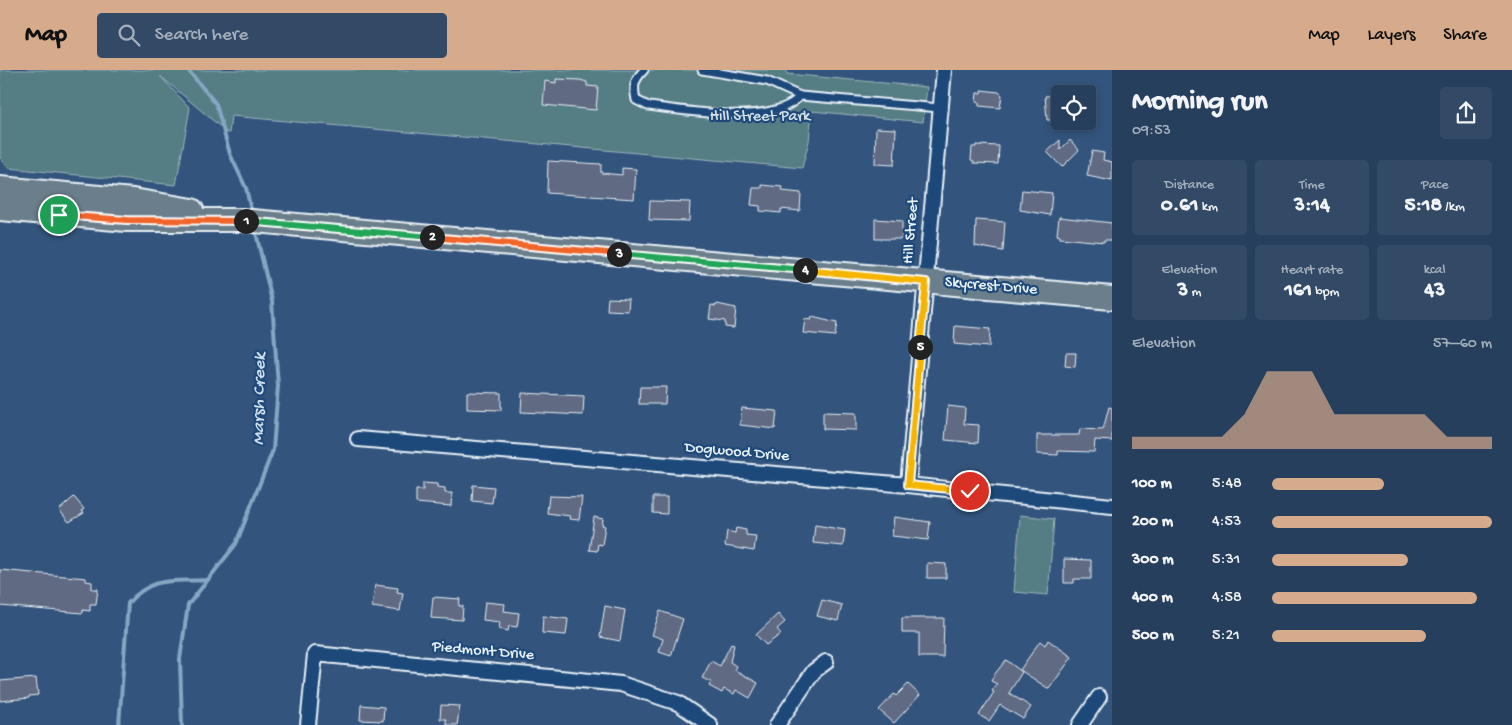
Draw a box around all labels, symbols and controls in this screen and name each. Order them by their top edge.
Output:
search box [97,13,447,58]
text: Map [25,21,67,50]
icon: search [115,21,143,49]
text: Search here [155,24,248,47]
text: Map [1308,25,1340,46]
text: Layers [1368,25,1415,46]
text: Share [1443,25,1487,46]
map controls [1051,85,1096,130]
button: locate [1051,85,1096,130]
text: Morning run [1132,86,1267,119]
button: share [1440,87,1492,139]
park label: Hill Street Park [710,108,812,127]
text: 09:53 [1132,122,1171,141]
text: Distance [1165,177,1214,194]
text: Time [1299,177,1325,194]
text: Pace [1421,177,1448,194]
pin [38,194,80,236]
text: 0.61 [1161,194,1198,219]
text: 3:14 [1294,194,1330,219]
text: 5:18 [1404,194,1442,219]
street label: Hill Street [900,196,924,265]
text: km [1198,199,1218,216]
text: /km [1442,199,1465,216]
icon: arrive [45,201,73,229]
pin: 1 [234,208,258,234]
text: 1 [244,213,249,230]
pin: 2 [420,224,444,250]
text: 2 [429,229,436,246]
pin: 3 [606,242,632,266]
text: 3 [616,246,623,263]
pin: 4 [792,258,818,282]
text: 4 [802,262,809,279]
text: Elevation [1162,262,1217,279]
text: Heart rate [1281,262,1343,279]
text: kcal [1424,262,1446,279]
street label: Skycrest Drive [944,273,1039,301]
text: 3 [1177,279,1188,304]
text: 161 [1284,279,1312,304]
text: 43 [1424,279,1445,304]
text: m [1188,284,1201,301]
text: bpm [1312,284,1340,301]
pin: 5 [908,334,932,360]
text: Elevation [1132,335,1196,354]
text: 57–60 m [1433,335,1492,354]
text: 5 [917,339,924,356]
water label: Marsh Creek [249,351,271,445]
street label: Dogwood Drive [683,439,791,467]
pin [949,470,991,512]
text: 100 m [1132,475,1172,494]
text: 5:48 [1212,475,1242,494]
icon: check [956,477,984,505]
text: 200 m [1132,513,1173,532]
text: 4:53 [1212,513,1241,532]
text: 300 m [1132,551,1174,570]
text: 5:31 [1212,551,1240,570]
text: 400 m [1132,589,1173,608]
text: 4:58 [1212,589,1242,608]
text: 500 m [1132,627,1174,646]
text: 5:21 [1212,627,1240,646]
street label: Piedmont Drive [430,638,536,666]

